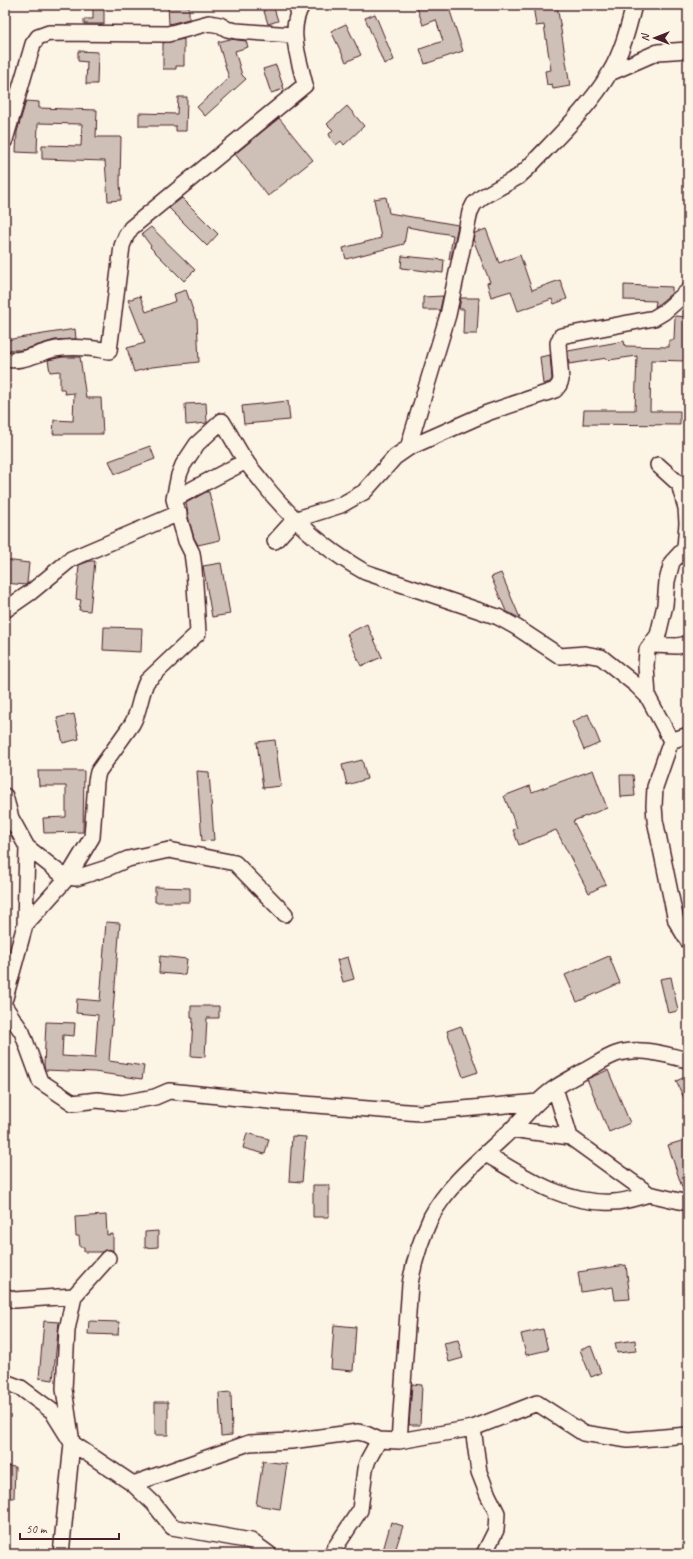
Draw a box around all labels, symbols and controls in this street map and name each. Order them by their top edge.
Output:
north arrow [635,18,675,58]
text: N [638,32,652,41]
scale bar [20,1515,119,1541]
text: 50 m [26,1521,48,1537]

